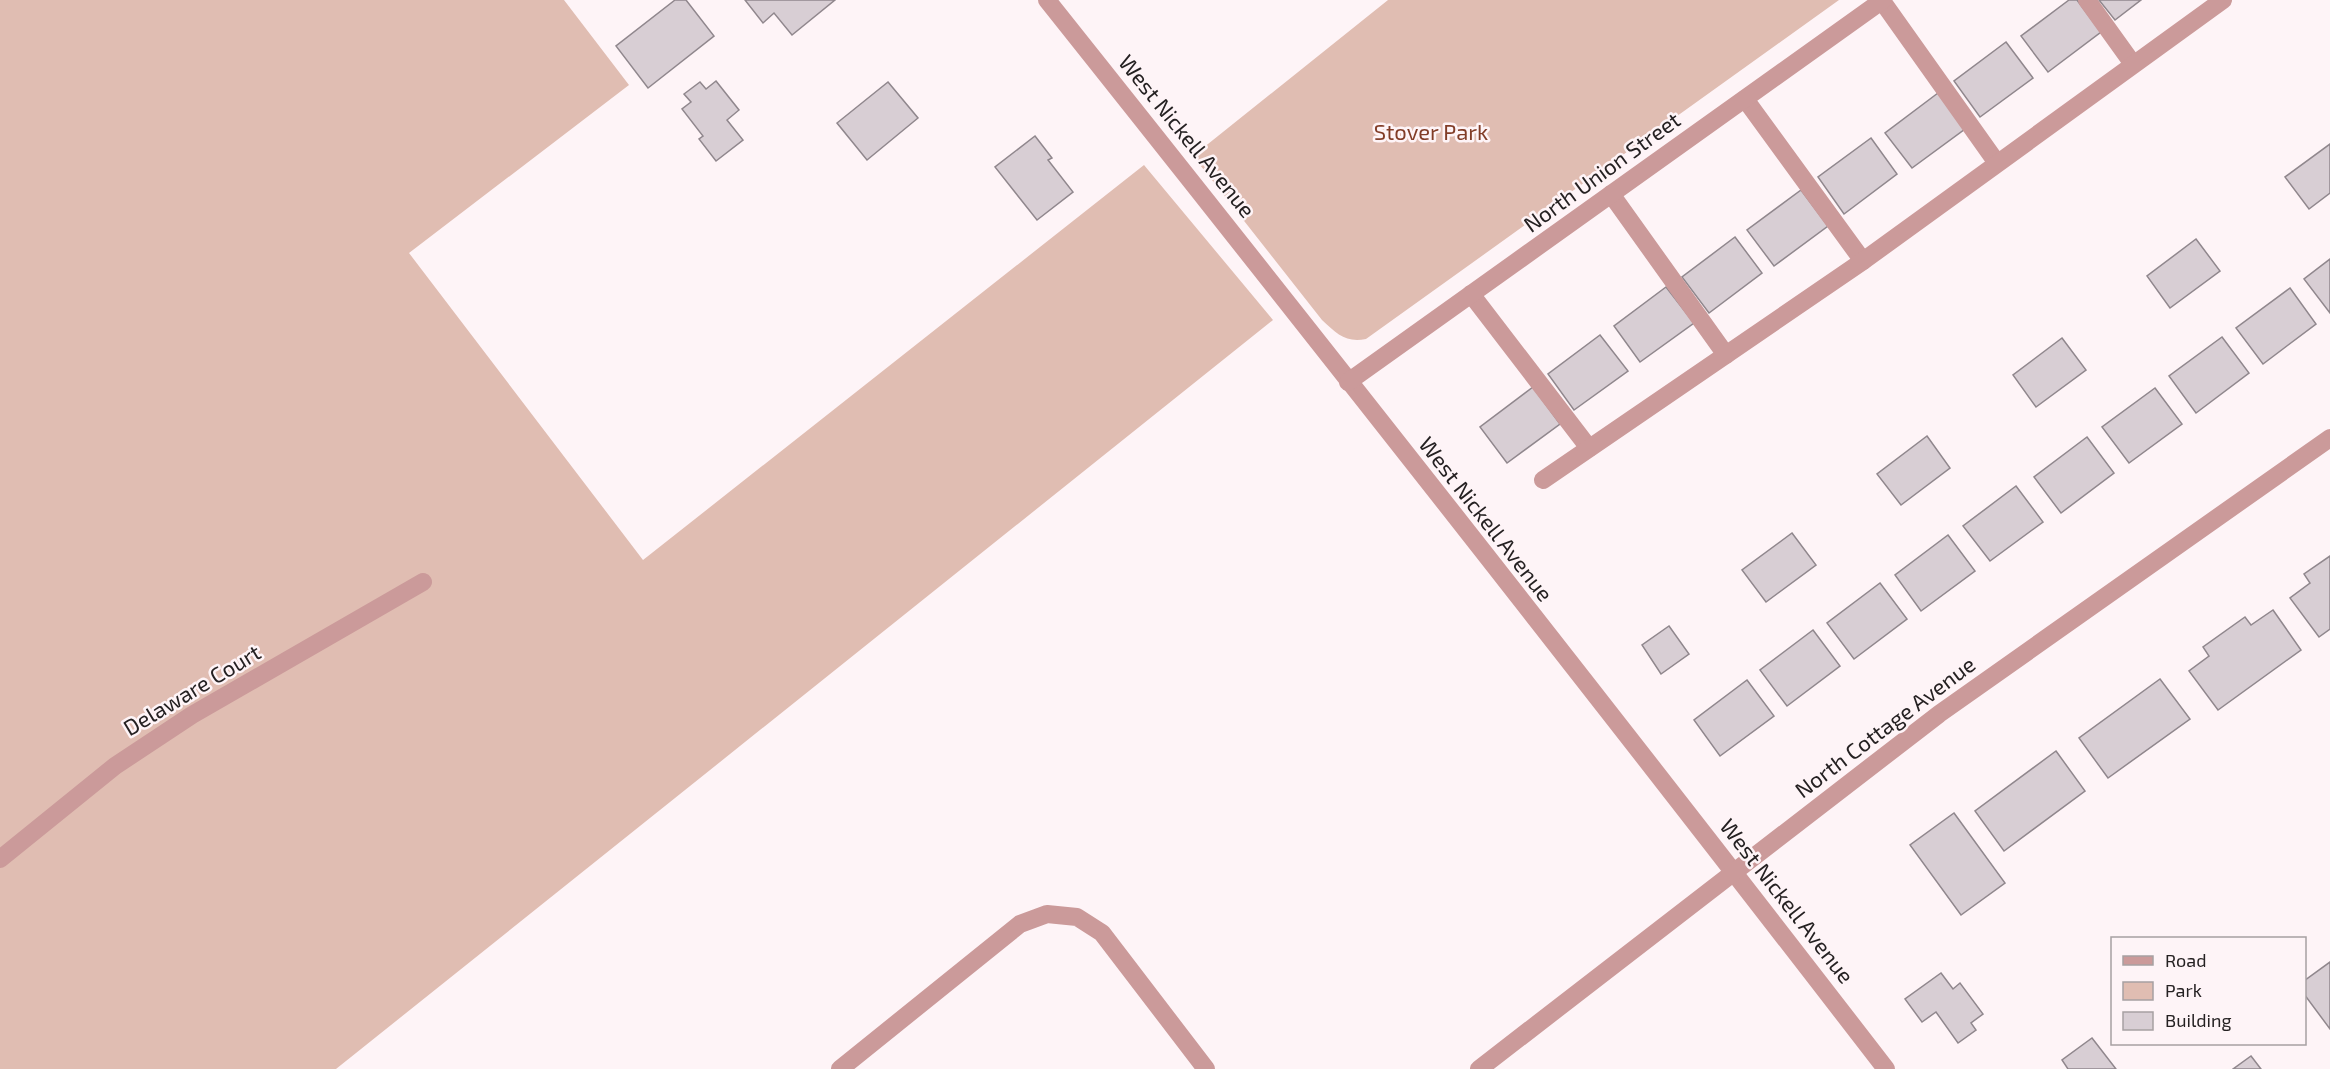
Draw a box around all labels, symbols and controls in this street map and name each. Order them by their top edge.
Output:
street label: West Nickell Avenue [1114,49,1261,222]
street label: North Union Street [1518,106,1685,237]
park label: Stover Park [1374,118,1488,144]
street label: West Nickell Avenue [1414,431,1559,606]
street label: Delaware Court [118,638,265,740]
street label: North Cottage Avenue [1789,650,1980,802]
street label: West Nickell Avenue [1715,813,1860,988]
legend [2111,937,2306,1045]
text: Road [2165,949,2206,971]
text: Park [2165,979,2202,1001]
text: Building [2165,1009,2232,1031]

